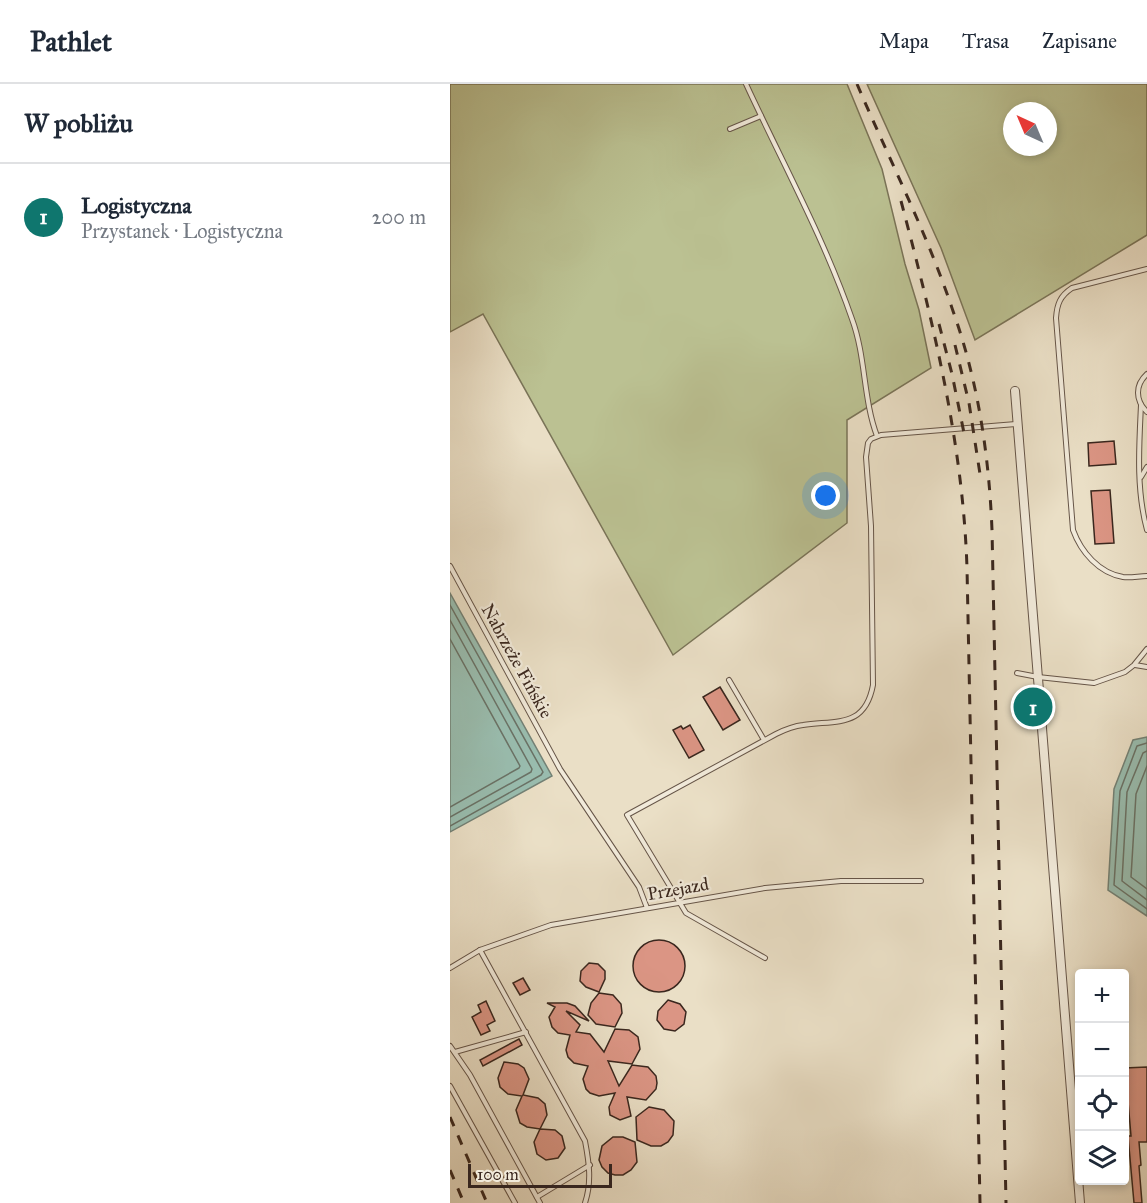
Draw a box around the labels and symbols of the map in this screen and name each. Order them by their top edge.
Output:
north arrow [1003,102,1057,156]
your location [811,481,840,510]
street label: Nabrzeże Fińskie [477,600,557,722]
pin: 1 [1014,684,1052,730]
street label: Przejazd [645,873,711,905]
scale bar [468,1161,612,1188]

